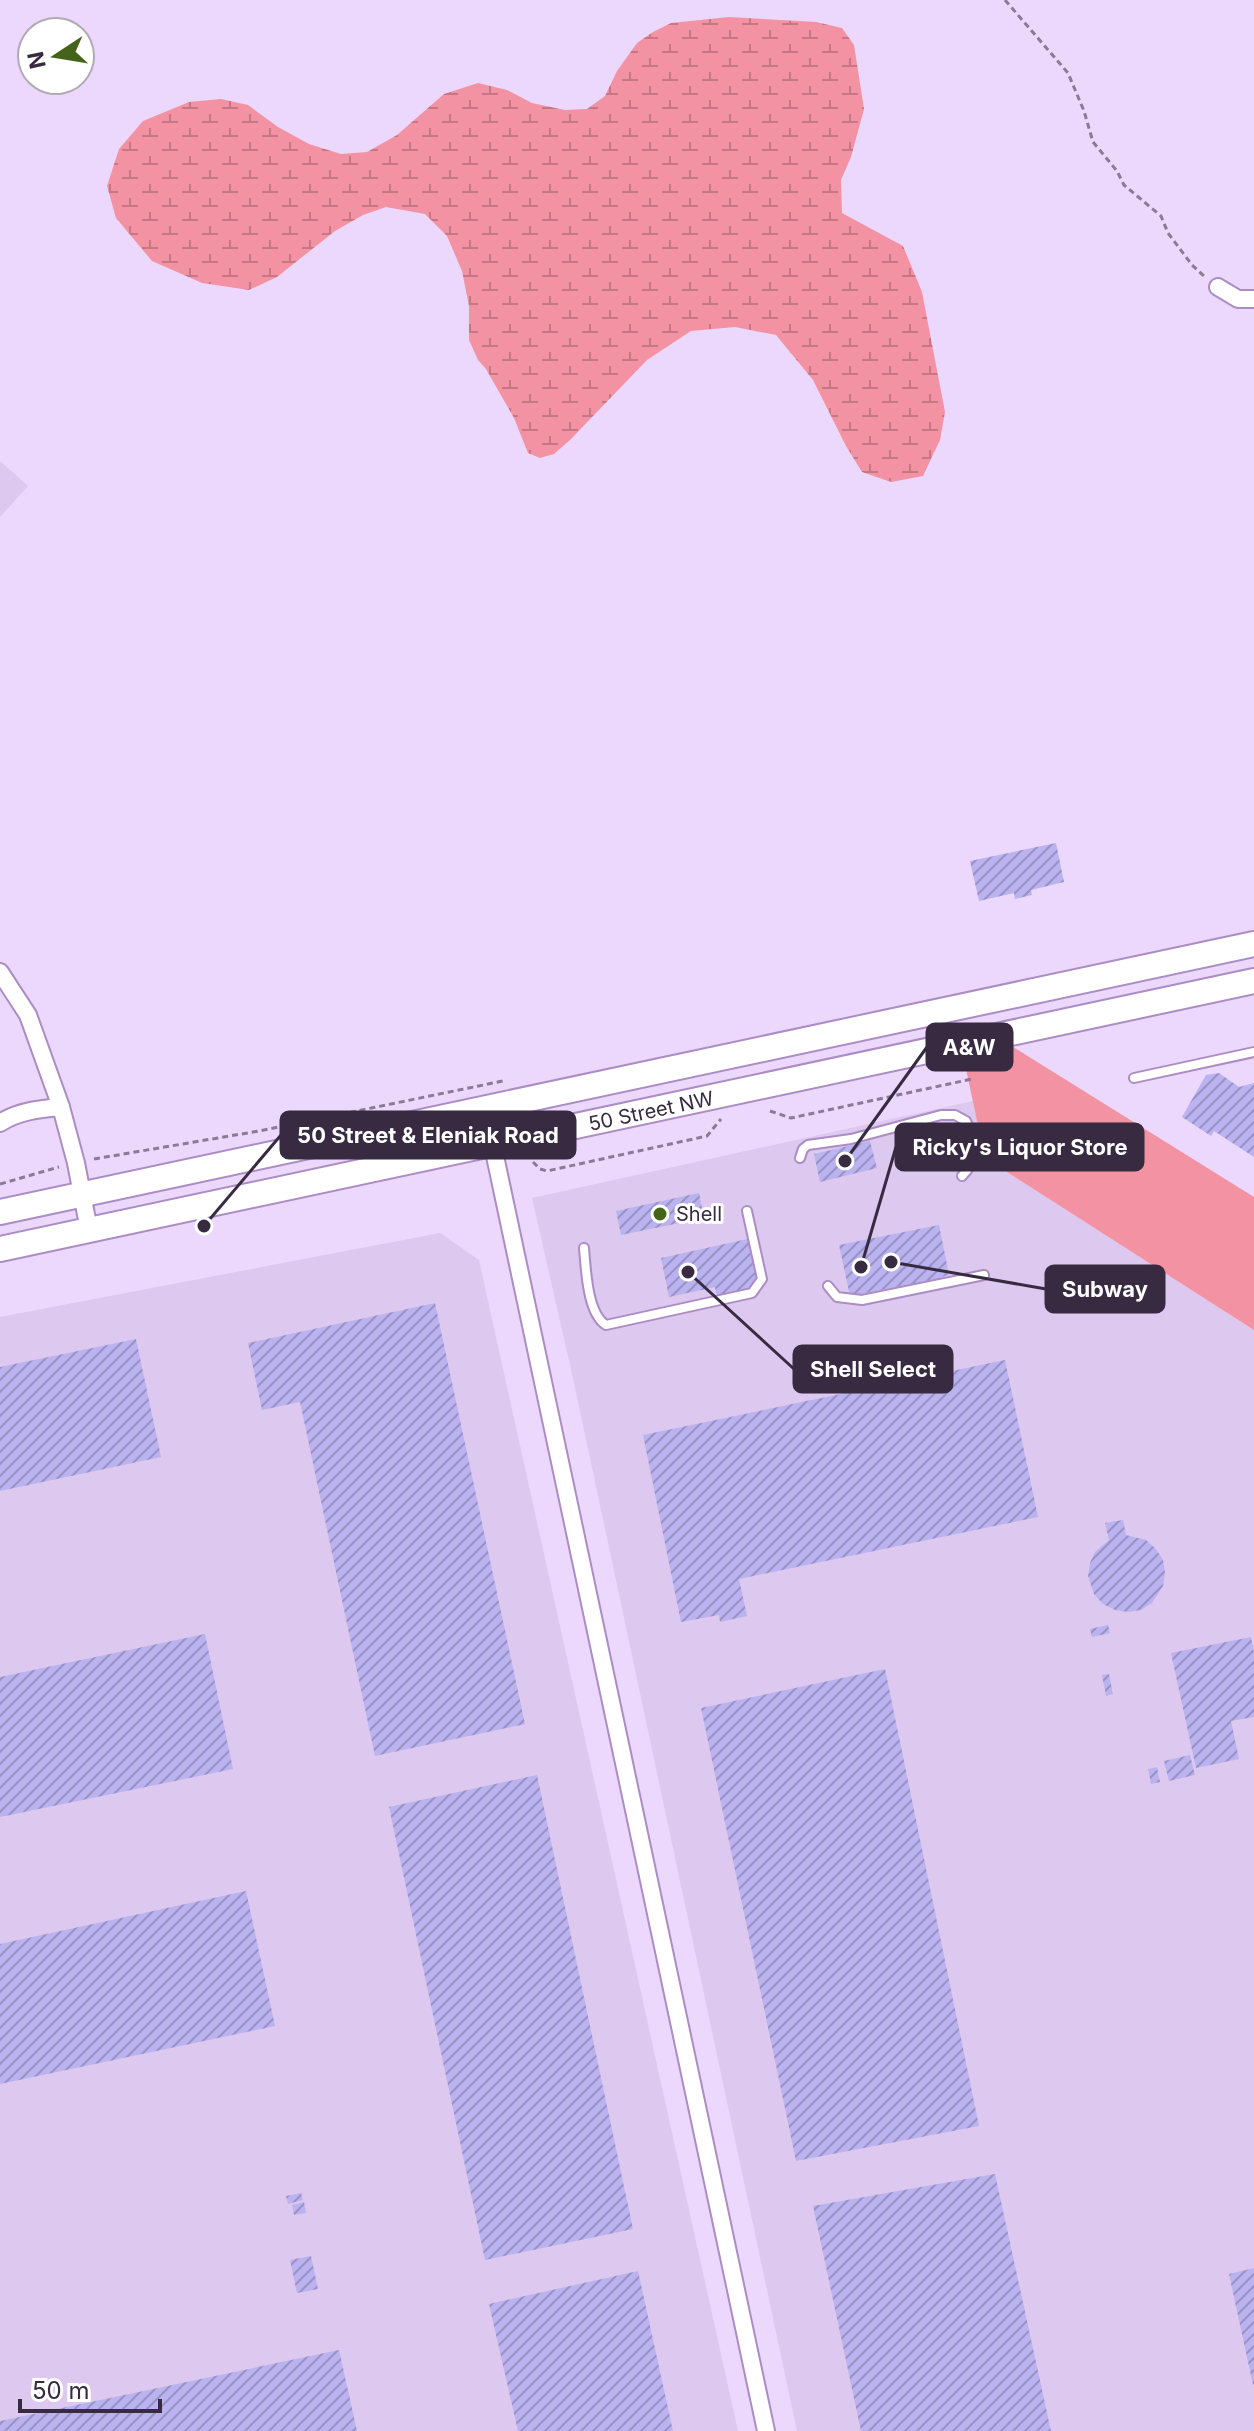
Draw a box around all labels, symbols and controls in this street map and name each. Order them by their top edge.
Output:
north arrow [16,16,96,96]
text: N [22,49,51,71]
callout: A&W [927,1024,1012,1070]
text: A&W [942,1034,996,1060]
street label: 50 Street NW [586,1086,716,1136]
callout: 50 Street & Eleniak Road [281,1112,575,1158]
text: 50 Street & Eleniak Road [297,1122,559,1148]
callout: Ricky's Liquor Store [896,1124,1143,1170]
text: Ricky's Liquor Store [912,1134,1128,1160]
place label: Shell [676,1202,722,1226]
marker: Shell [651,1205,669,1223]
callout: Subway [1046,1266,1164,1312]
text: Subway [1062,1276,1148,1302]
callout: Shell Select [794,1346,952,1392]
text: Shell Select [810,1356,936,1382]
scale bar [20,2363,160,2413]
text: 50 m [32,2376,90,2405]

